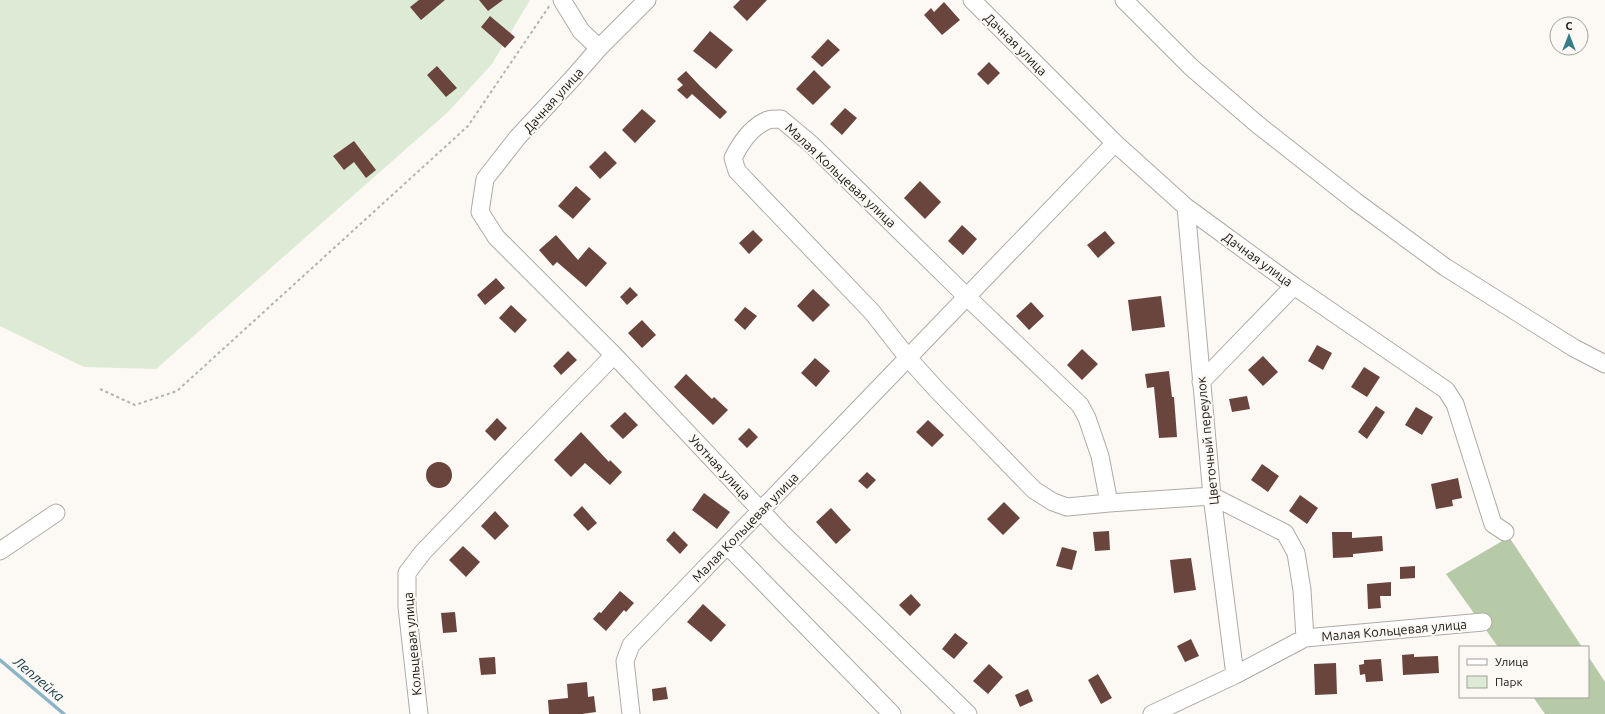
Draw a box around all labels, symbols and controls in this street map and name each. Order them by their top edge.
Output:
street label: Дачная улица [982,10,1050,78]
north arrow [1549,16,1589,56]
text: С [1565,20,1573,32]
street label: Дачная улица [520,65,586,135]
street label: Малая Кольцевая улица [783,120,899,230]
street label: Дачная улица [1221,229,1295,289]
street label: Цветочный переулок [1193,376,1221,506]
street label: Уютная улица [687,432,753,502]
street label: Малая Кольцевая улица [689,470,801,584]
street label: Кольцевая улица [401,592,423,696]
street label: Малая Кольцевая улица [1321,617,1467,643]
legend [1459,646,1589,698]
water label: Леплейка [10,653,68,705]
text: Улица [1495,655,1528,668]
text: Парк [1495,675,1523,688]

